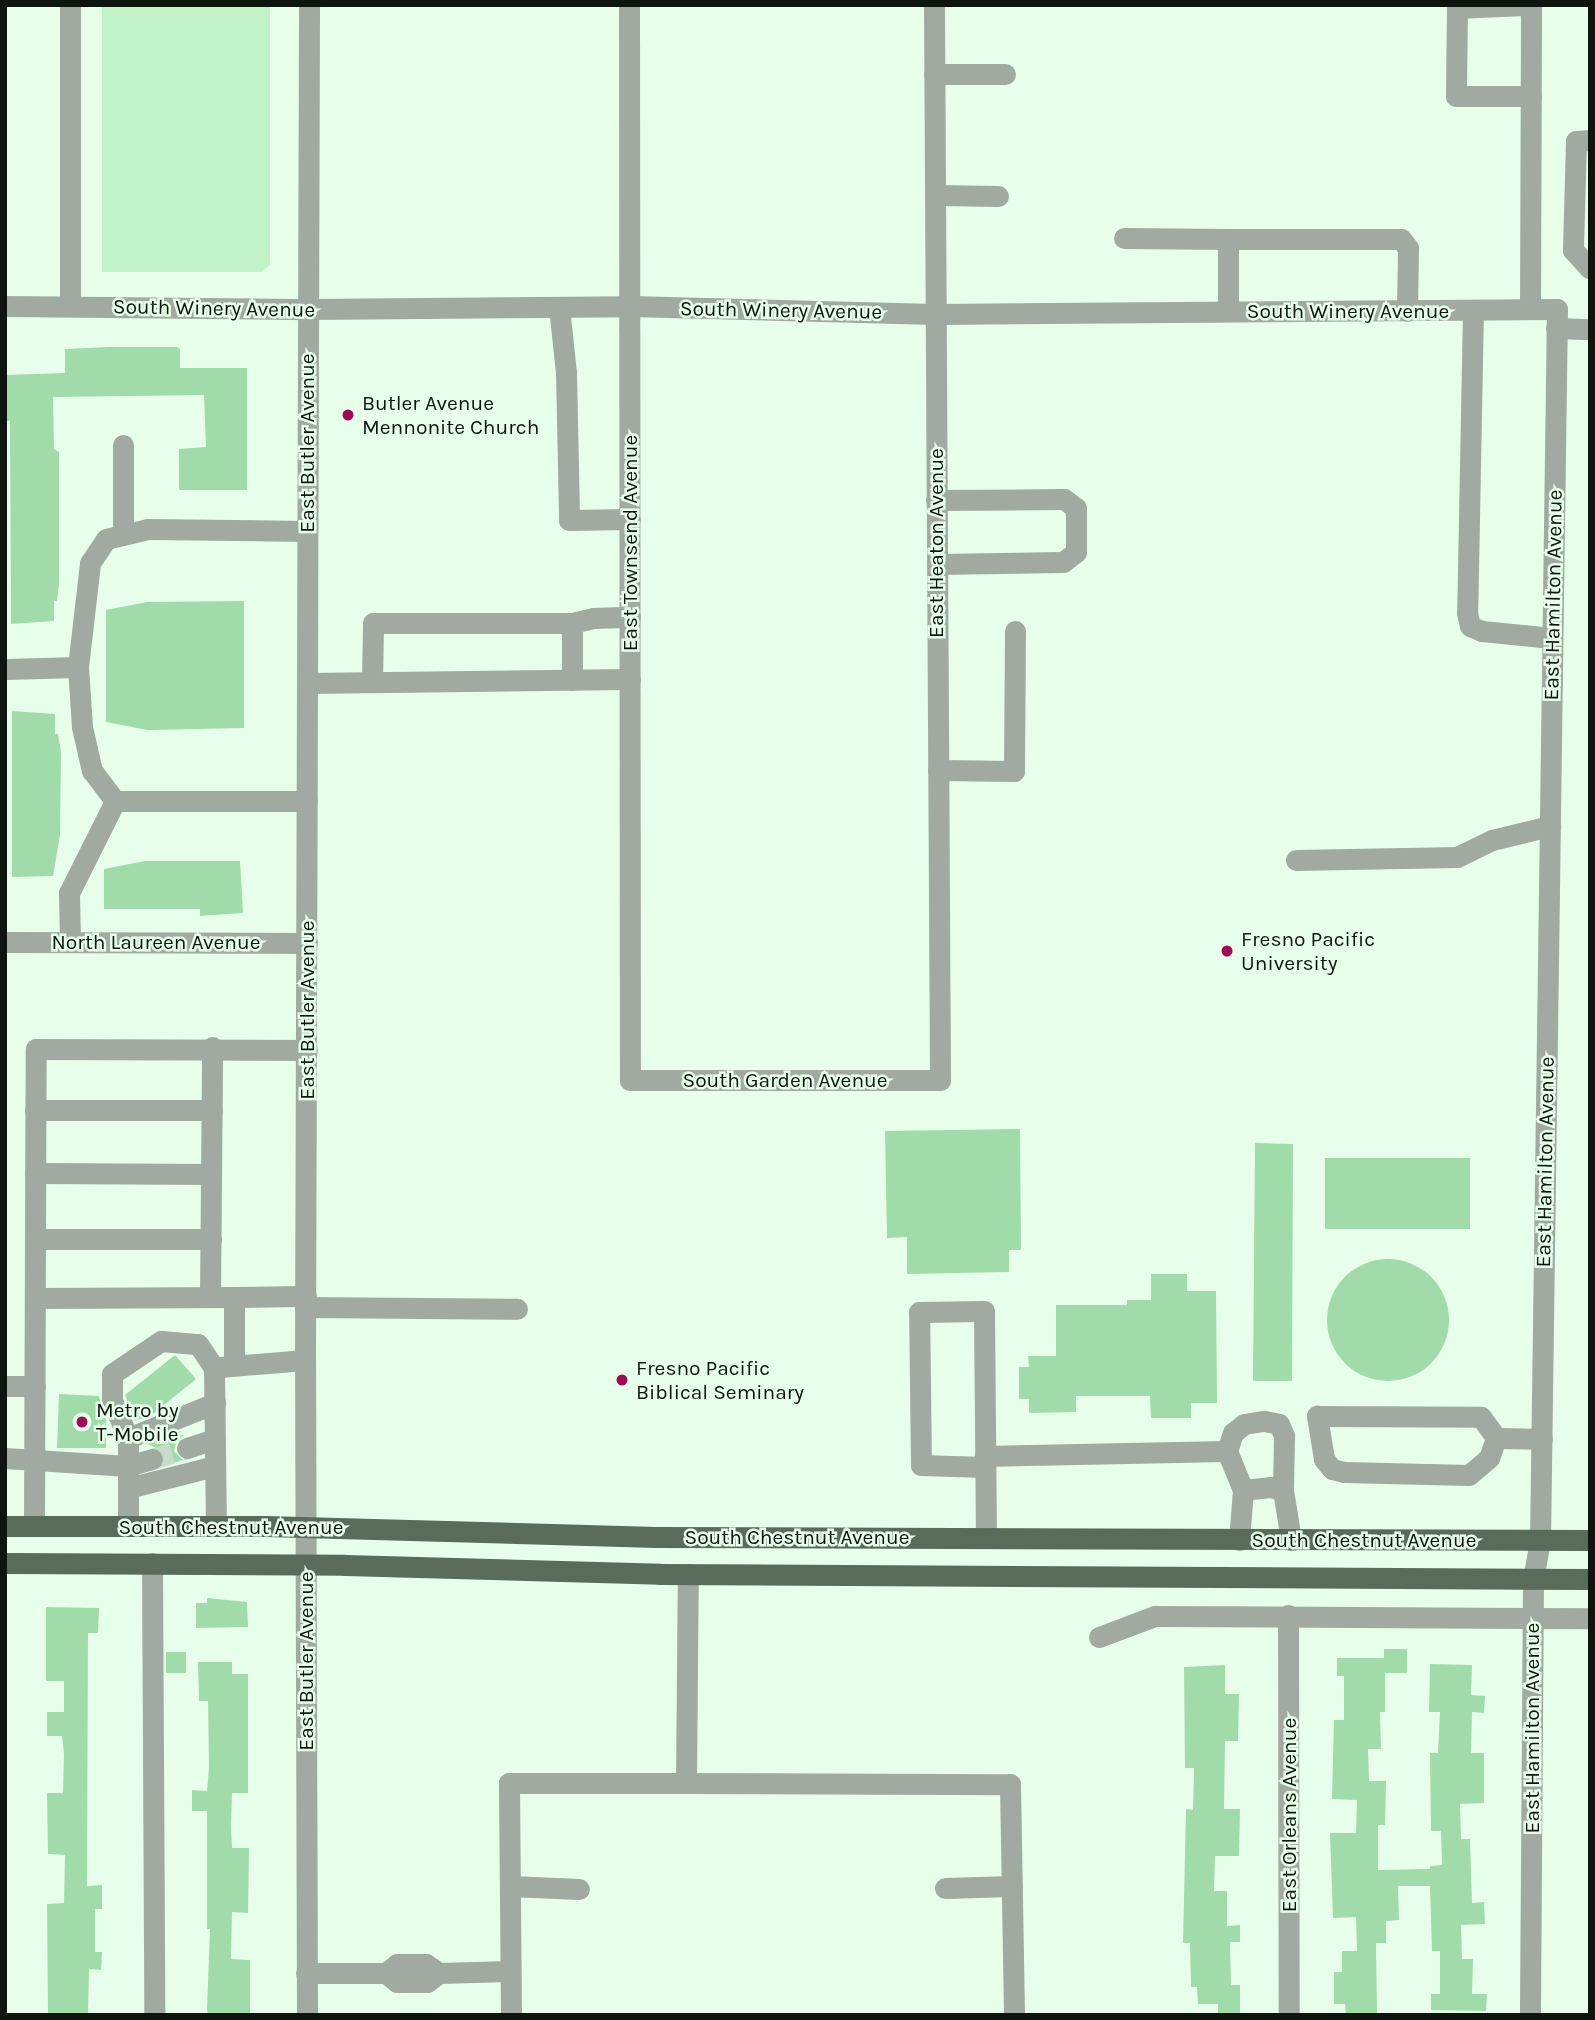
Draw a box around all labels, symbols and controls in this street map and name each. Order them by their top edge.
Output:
street label: South Winery Avenue [113,294,315,322]
street label: South Winery Avenue [680,296,882,324]
street label: South Winery Avenue [1247,298,1449,324]
street label: East Butler Avenue [294,353,320,533]
place label: Butler Avenue Mennonite Church [362,390,539,440]
marker: Butler Avenue Mennonite Church [340,407,356,423]
street label: East Townsend Avenue [617,435,643,651]
street label: East Heaton Avenue [923,448,949,638]
street label: East Hamilton Avenue [1539,489,1567,701]
street label: East Butler Avenue [294,920,320,1100]
place label: Fresno Pacific University [1241,926,1375,976]
street label: North Laureen Avenue [51,929,261,955]
marker: Fresno Pacific University [1219,943,1235,959]
street label: East Hamilton Avenue [1531,1056,1559,1268]
street label: South Garden Avenue [682,1067,888,1093]
place label: Fresno Pacific Biblical Seminary [636,1355,804,1405]
marker: Fresno Pacific Biblical Seminary [614,1372,630,1388]
place label: Metro by T-Mobile [96,1397,179,1447]
marker: Metro by T-Mobile [74,1414,90,1430]
street label: South Chestnut Avenue [118,1514,344,1540]
street label: South Chestnut Avenue [684,1524,910,1550]
street label: South Chestnut Avenue [1251,1527,1477,1553]
street label: East Butler Avenue [293,1571,319,1751]
street label: East Hamilton Avenue [1519,1623,1545,1833]
street label: East Orleans Avenue [1276,1718,1302,1912]

